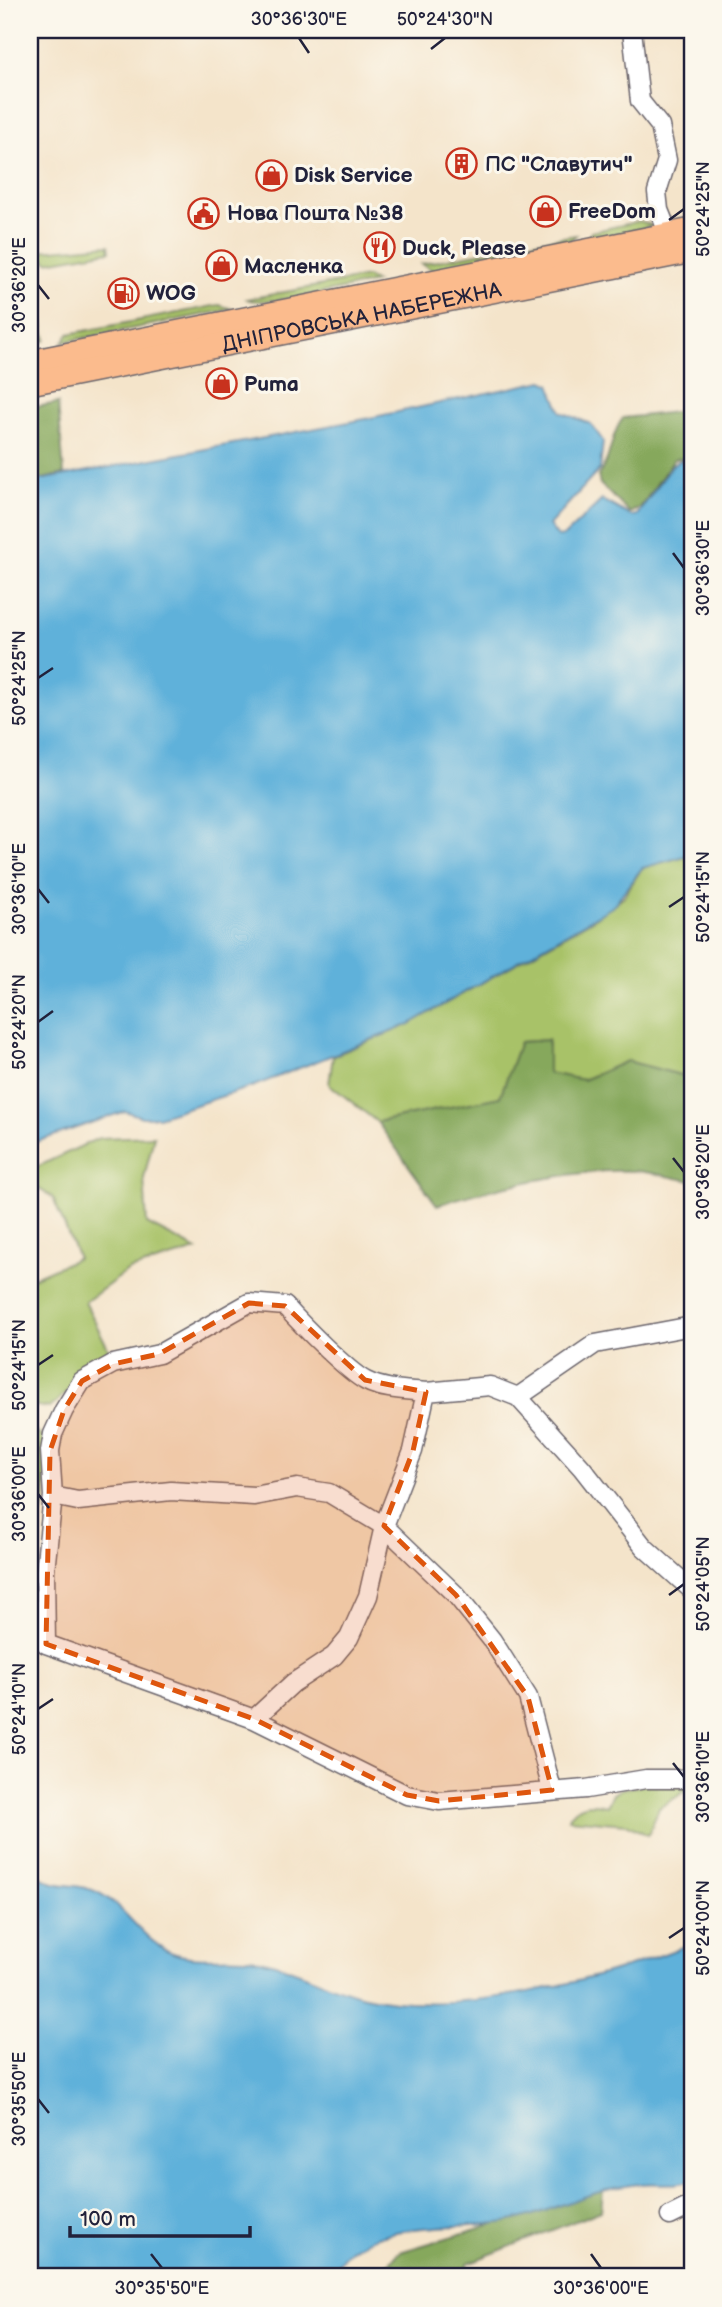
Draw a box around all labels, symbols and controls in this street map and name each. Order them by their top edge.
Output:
text: 30°36'30"E [251,9,347,30]
text: 50°24'30"N [397,9,493,30]
building icon: ПС "Славутич" [445,147,479,181]
place label: ПС "Славутич" [485,152,633,177]
shop icon: Disk Service [254,158,288,192]
text: 50°24'25"N [693,161,714,257]
place label: Disk Service [294,163,413,188]
shop icon: FreeDom [528,194,562,228]
public building icon: Нова Пошта №38 [187,196,221,230]
place label: FreeDom [568,199,656,224]
place label: Нова Пошта №38 [227,201,404,226]
restaurant icon: Duck, Please [362,231,396,265]
place label: Duck, Please [402,236,526,261]
text: 30°36'20"E [9,237,30,333]
shop icon: Масленка [204,249,238,283]
place label: Масленка [244,254,344,279]
fuel station icon: WOG [106,276,140,310]
street label: ДНІПРОВСЬКА НАБЕРЕЖНА [220,277,504,357]
place label: WOG [146,281,196,306]
shop icon: Puma [204,367,238,401]
place label: Puma [244,372,299,397]
text: 30°36'30"E [693,520,714,616]
text: 50°24'25"N [9,630,30,726]
text: 30°36'10"E [9,843,30,935]
text: 50°24'15"N [693,851,714,943]
text: 50°24'20"N [9,974,30,1070]
text: 30°36'20"E [693,1124,714,1220]
text: 50°24'15"N [9,1319,30,1411]
text: 30°36'00"E [9,1446,30,1542]
text: 50°24'05"N [693,1536,714,1632]
text: 50°24'10"N [9,1663,30,1755]
text: 30°36'10"E [693,1731,714,1823]
text: 50°24'00"N [693,1880,714,1976]
text: 30°35'50"E [9,2051,30,2146]
scale bar [70,2195,250,2239]
text: 100 m [80,2207,136,2232]
text: 30°35'50"E [115,2278,210,2299]
text: 30°36'00"E [553,2278,649,2299]

